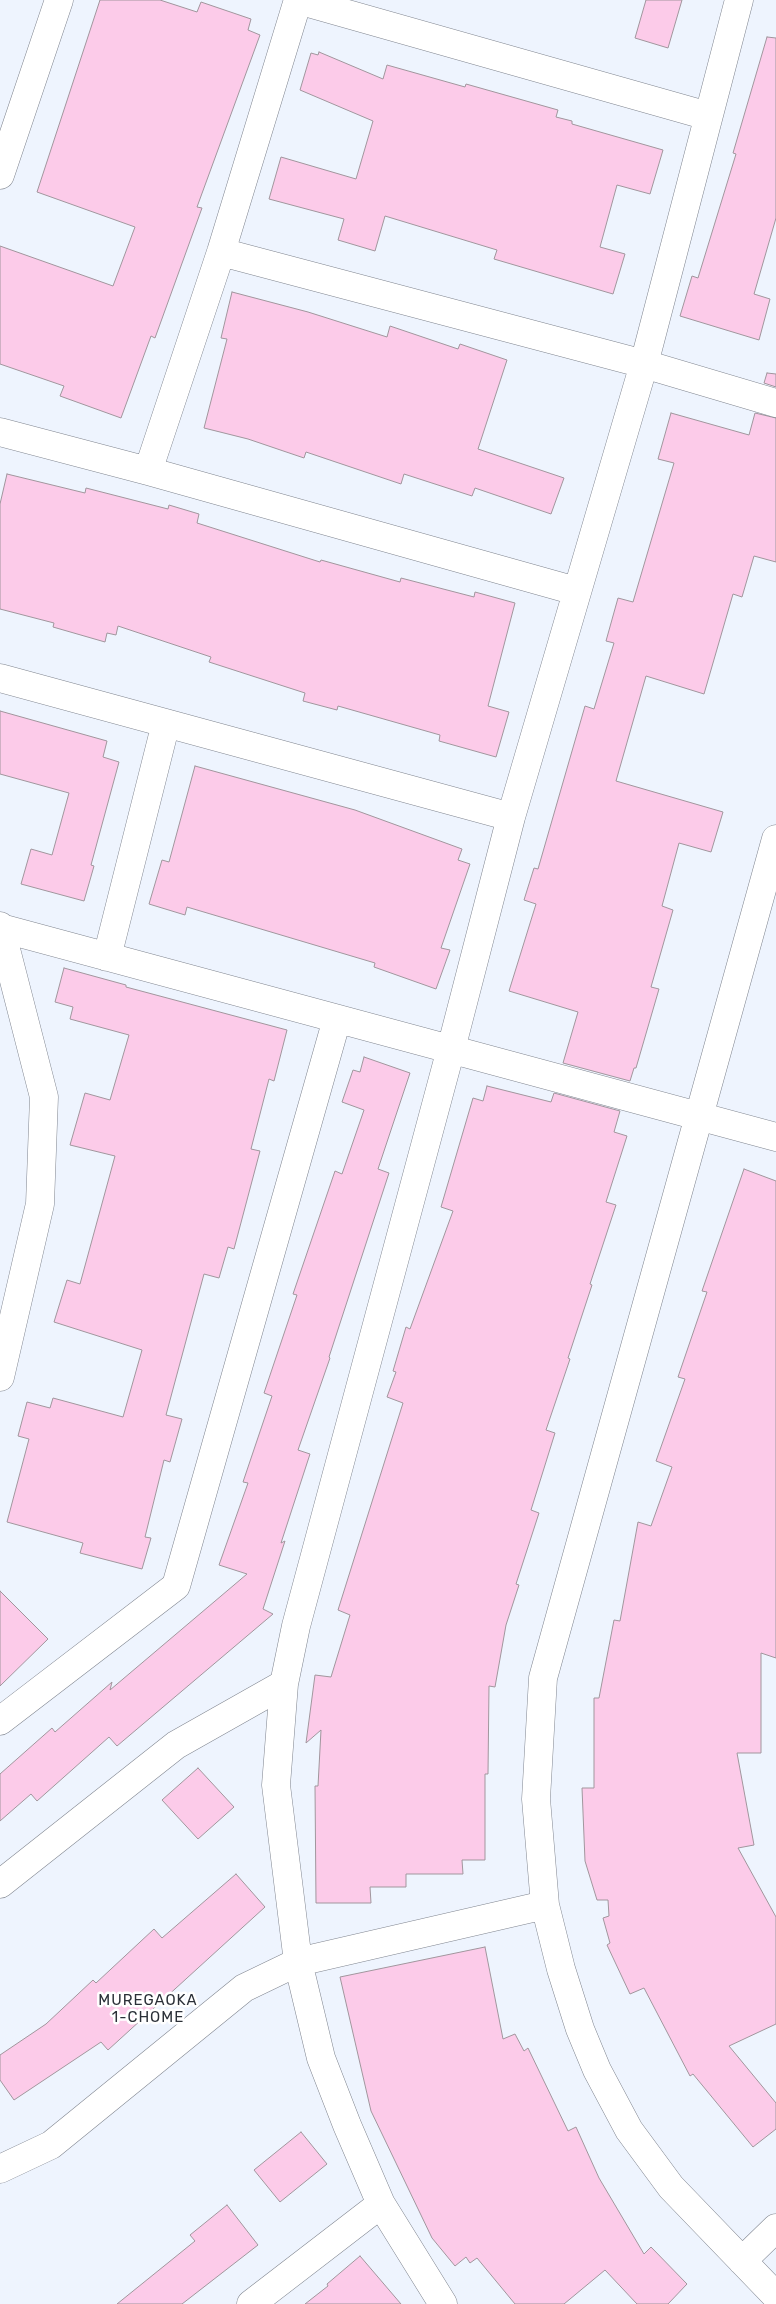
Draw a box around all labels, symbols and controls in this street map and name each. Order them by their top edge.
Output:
district label: MUREGAOKA 1-CHOME [97,1992,199,2027]

